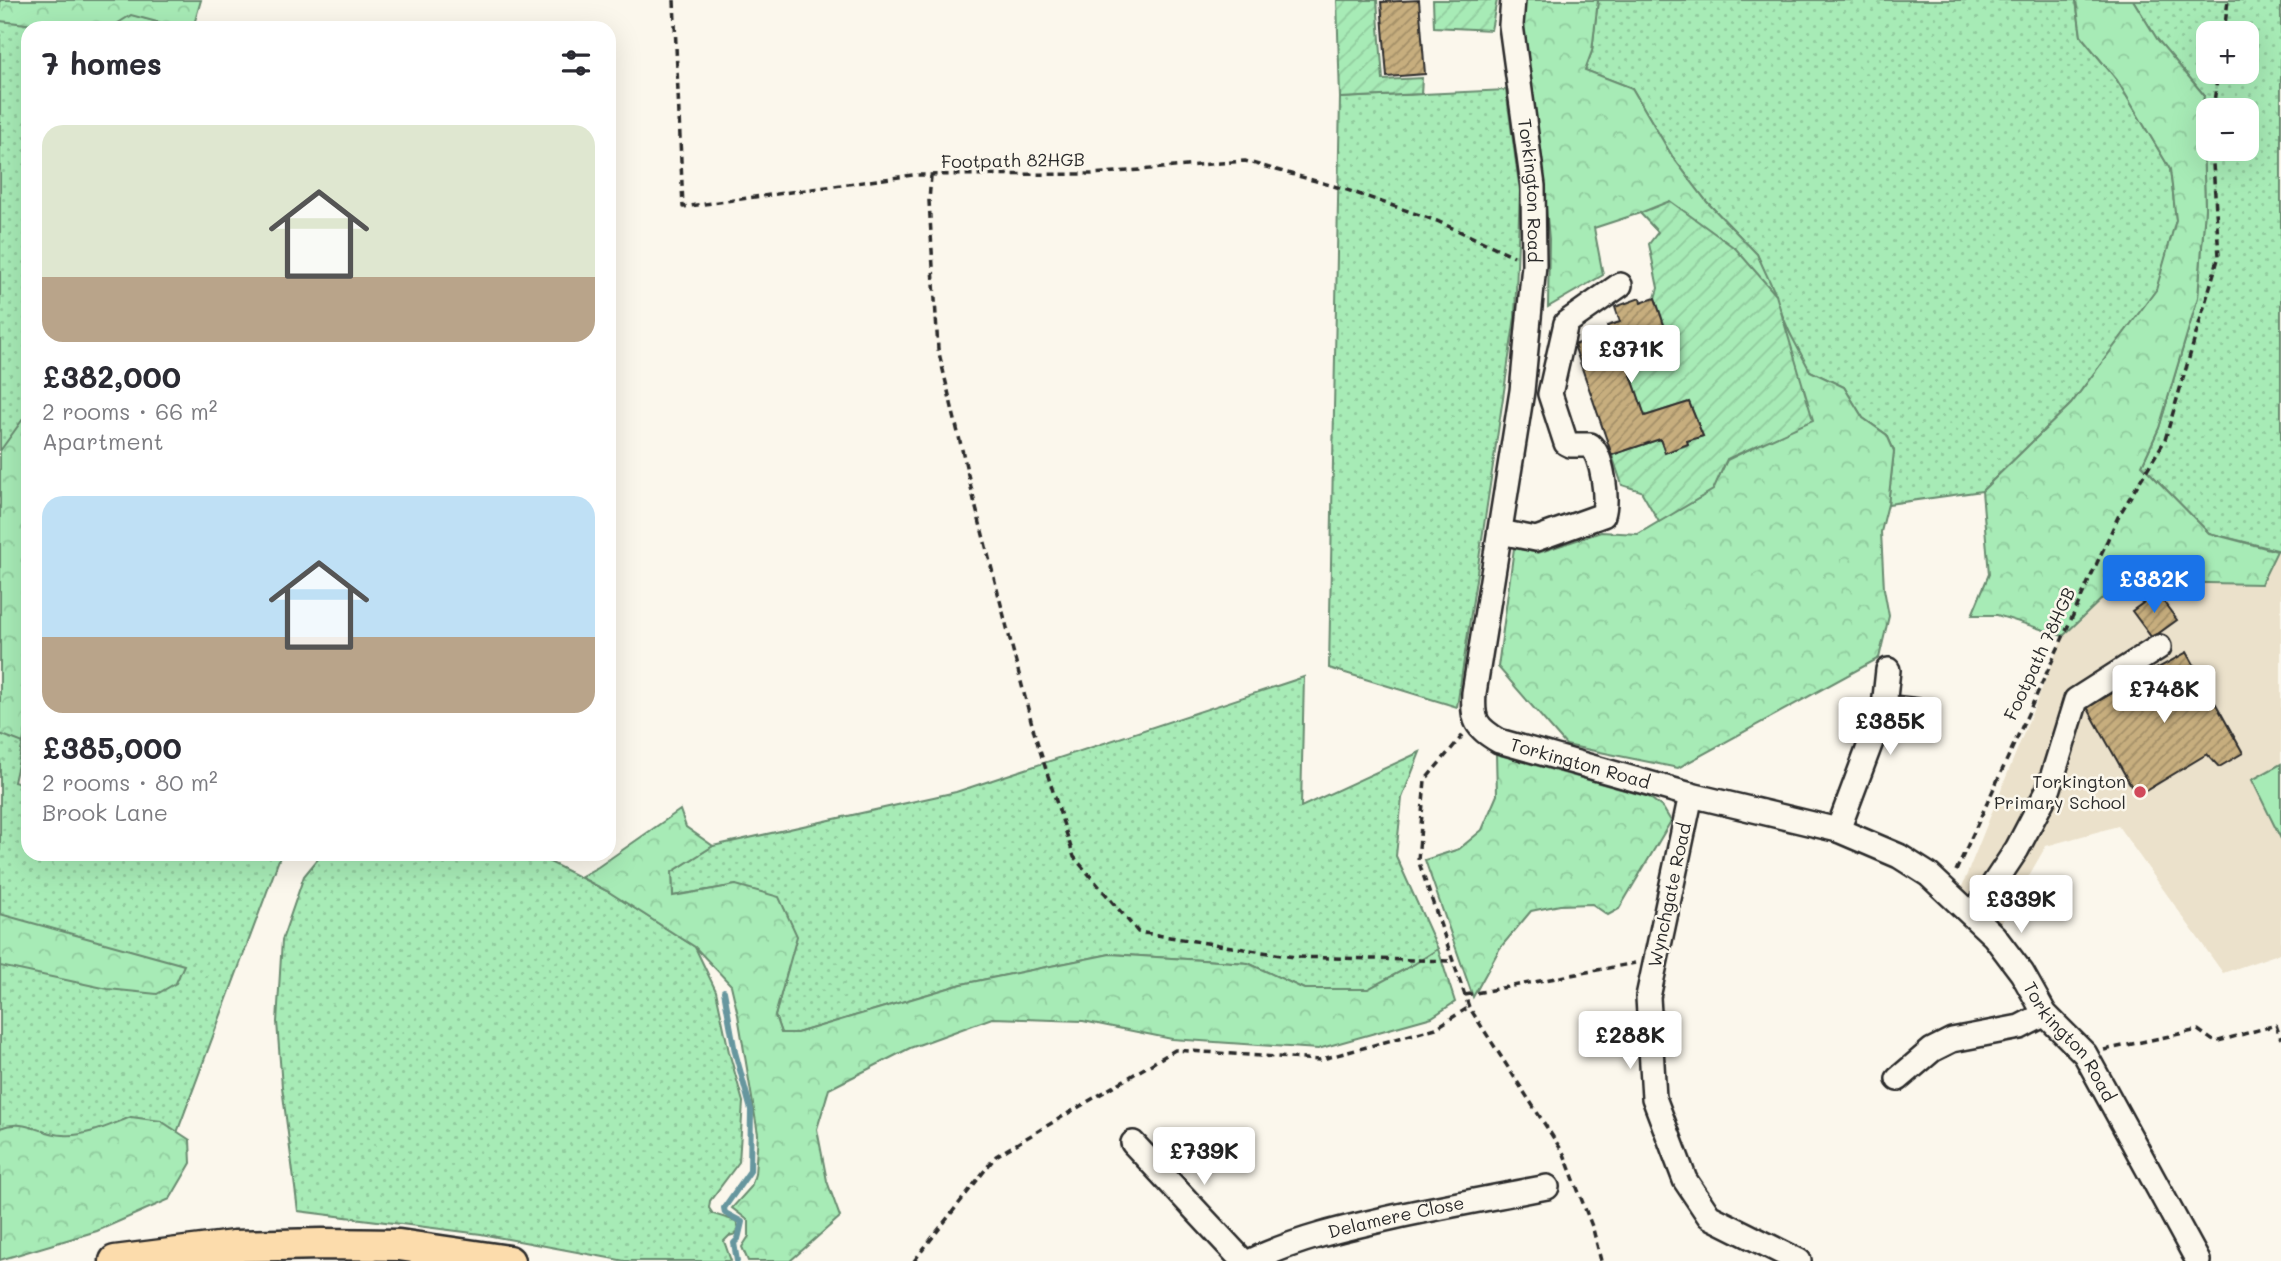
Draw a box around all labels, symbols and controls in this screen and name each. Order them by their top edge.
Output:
map controls [2196,21,2259,161]
button: + [2196,21,2259,84]
text: 7 homes [42,43,162,83]
icon: filters [557,44,595,82]
button: − [2196,98,2259,161]
street label: Torkington Road [1513,117,1547,263]
street label: Footpath 82HGB [941,147,1085,173]
icon: home [256,171,382,297]
pin: £371K [1582,326,1680,385]
text: £371K [1598,333,1664,363]
text: £382,000 [42,356,181,396]
text: 2 rooms · 66 m² [42,396,217,426]
text: Apartment [42,426,164,456]
icon: home [256,542,382,668]
pin: £382K [2105,556,2203,615]
text: £382K [2119,563,2189,593]
street label: Footpath 78HGB [1998,583,2080,724]
pin: £748K [2115,666,2213,725]
text: £748K [2128,673,2200,703]
pin: £385K [1841,698,1939,757]
text: £385K [1855,705,1925,735]
text: £385,000 [42,727,182,767]
street label: Torkington Road [1507,732,1653,794]
text: 2 rooms · 80 m² [42,767,218,797]
place label: Torkington Primary School [1994,769,2126,814]
marker: Torkington Primary School [2132,784,2148,800]
text: Brook Lane [42,797,168,827]
street label: Wynchgate Road [1642,820,1696,969]
pin: £339K [1972,876,2070,935]
text: £339K [1986,883,2056,913]
street label: Torkington Road [2018,977,2122,1106]
pin: £288K [1581,1012,1679,1071]
text: £288K [1595,1019,1665,1049]
pin: £739K [1155,1128,1253,1187]
text: £739K [1169,1135,1239,1165]
street label: Delamere Close [1325,1190,1466,1243]

